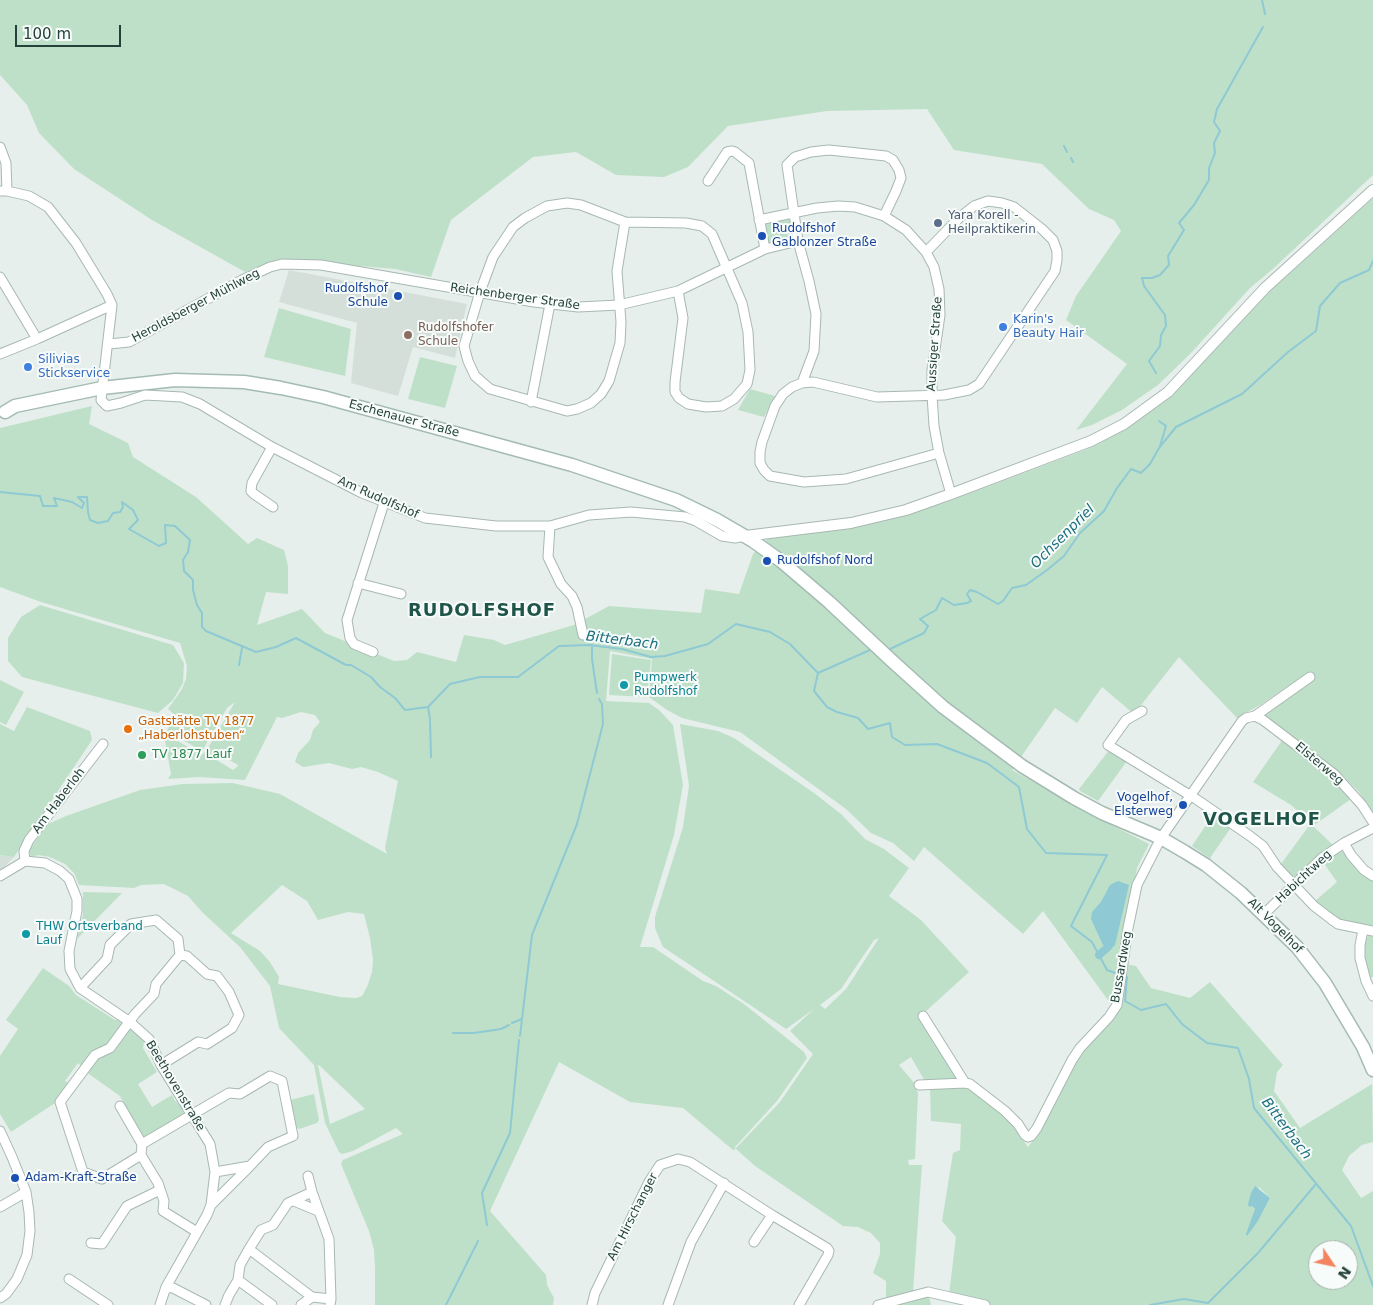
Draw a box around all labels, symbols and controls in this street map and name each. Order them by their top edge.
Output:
scale bar [18,15,124,47]
text: 100 m [23,25,71,43]
place label: Yara Korell - Heilpraktikerin [948,209,1036,237]
marker: Yara Korell - Heilpraktikerin [932,217,944,229]
place label: Rudolfshof Gablonzer Straße [772,222,877,250]
marker: Rudolfshof Gablonzer Straße [756,230,768,242]
street label: Heroldsberger Mühlweg [130,266,262,346]
street label: Reichenberger Straße [449,281,581,313]
place label: Rudolfshof Schule [325,282,388,310]
marker: Rudolfshof Schule [392,290,404,302]
street label: Aussiger Straße [925,296,945,392]
place label: Karin's Beauty Hair [1013,313,1084,341]
place label: Rudolfshofer Schule [418,321,494,349]
marker: Karin's Beauty Hair [997,321,1009,333]
marker: Rudolfshofer Schule [402,329,414,341]
place label: Silivias Stickservice [38,353,110,381]
marker: Silivias Stickservice [22,361,34,373]
street label: Eschenauer Straße [347,397,461,441]
street label: Am Rudolfshof [335,474,421,522]
water label: Ochsenpriel [1028,502,1098,572]
place label: Rudolfshof Nord [777,554,873,568]
marker: Rudolfshof Nord [761,555,773,567]
district label: RUDOLFSHOF [407,600,557,622]
water label: Bitterbach [585,628,659,654]
place label: Pumpwerk Rudolfshof [634,671,697,699]
marker: Pumpwerk Rudolfshof [618,679,630,691]
place label: Gaststätte TV 1877 „Haberlohstuben“ [138,715,254,743]
marker: Gaststätte TV 1877 „Haberlohstuben“ [122,723,134,735]
street label: Elsterweg [1292,740,1346,788]
place label: TV 1877 Lauf [152,748,232,762]
marker: TV 1877 Lauf [136,749,148,761]
street label: Am Haberloh [30,765,88,837]
place label: Vogelhof, Elsterweg [1114,791,1173,819]
marker: Vogelhof, Elsterweg [1177,799,1189,811]
district label: VOGELHOF [1202,809,1322,831]
street label: Habichtweg [1273,848,1335,906]
street label: Alt Vogelhof [1244,895,1306,957]
place label: THW Ortsverband Lauf [36,920,143,948]
marker: THW Ortsverband Lauf [20,928,32,940]
street label: Bussardweg [1109,930,1135,1004]
street label: Beethovenstraße [142,1038,208,1134]
water label: Bitterbach [1257,1095,1315,1163]
place label: Adam-Kraft-Straße [25,1171,137,1185]
street label: Am Hirschanger [605,1171,661,1263]
marker: Adam-Kraft-Straße [9,1172,21,1184]
north arrow [1308,1240,1358,1290]
text: N [1335,1263,1355,1282]

